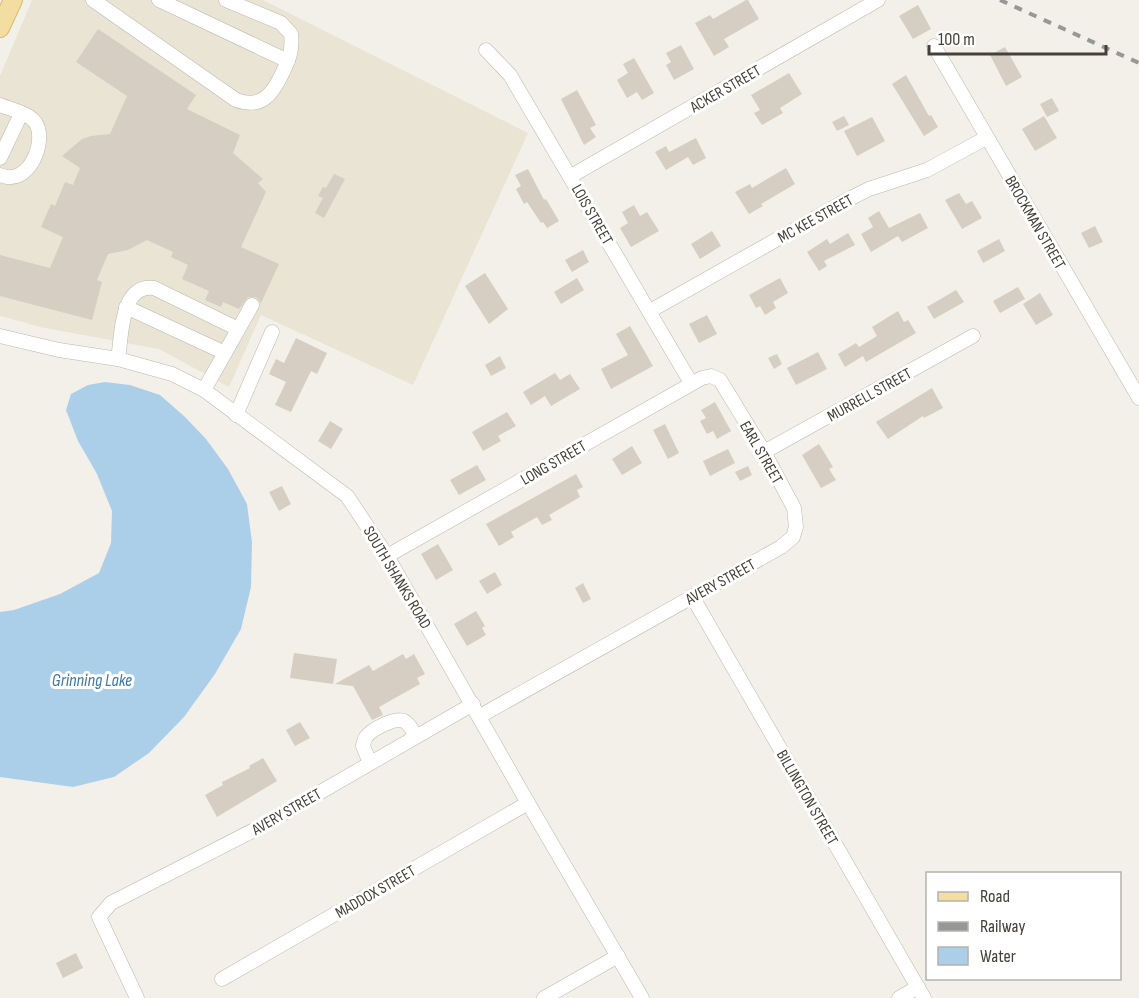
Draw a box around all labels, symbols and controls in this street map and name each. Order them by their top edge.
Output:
scale bar [929,18,1106,56]
text: 100 m [938,29,975,50]
street label: ACKER STREET [686,61,765,118]
street label: BROCKMAN STREET [1000,173,1069,273]
street label: LOIS STREET [567,181,617,249]
street label: MC KEE STREET [775,191,857,248]
street label: MURRELL STREET [824,364,916,426]
street label: EARL STREET [735,418,787,488]
street label: LONG STREET [518,437,590,490]
street label: SOUTH SHANKS ROAD [359,523,435,633]
street label: AVERY STREET [682,555,759,610]
water label: Grinning Lake [52,670,132,691]
street label: BILLINGTON STREET [772,747,842,849]
street label: AVERY STREET [248,785,325,840]
street label: MADDOX STREET [332,861,420,923]
legend [926,872,1121,980]
text: Road [980,886,1010,907]
text: Railway [980,916,1025,937]
text: Water [980,946,1016,967]

